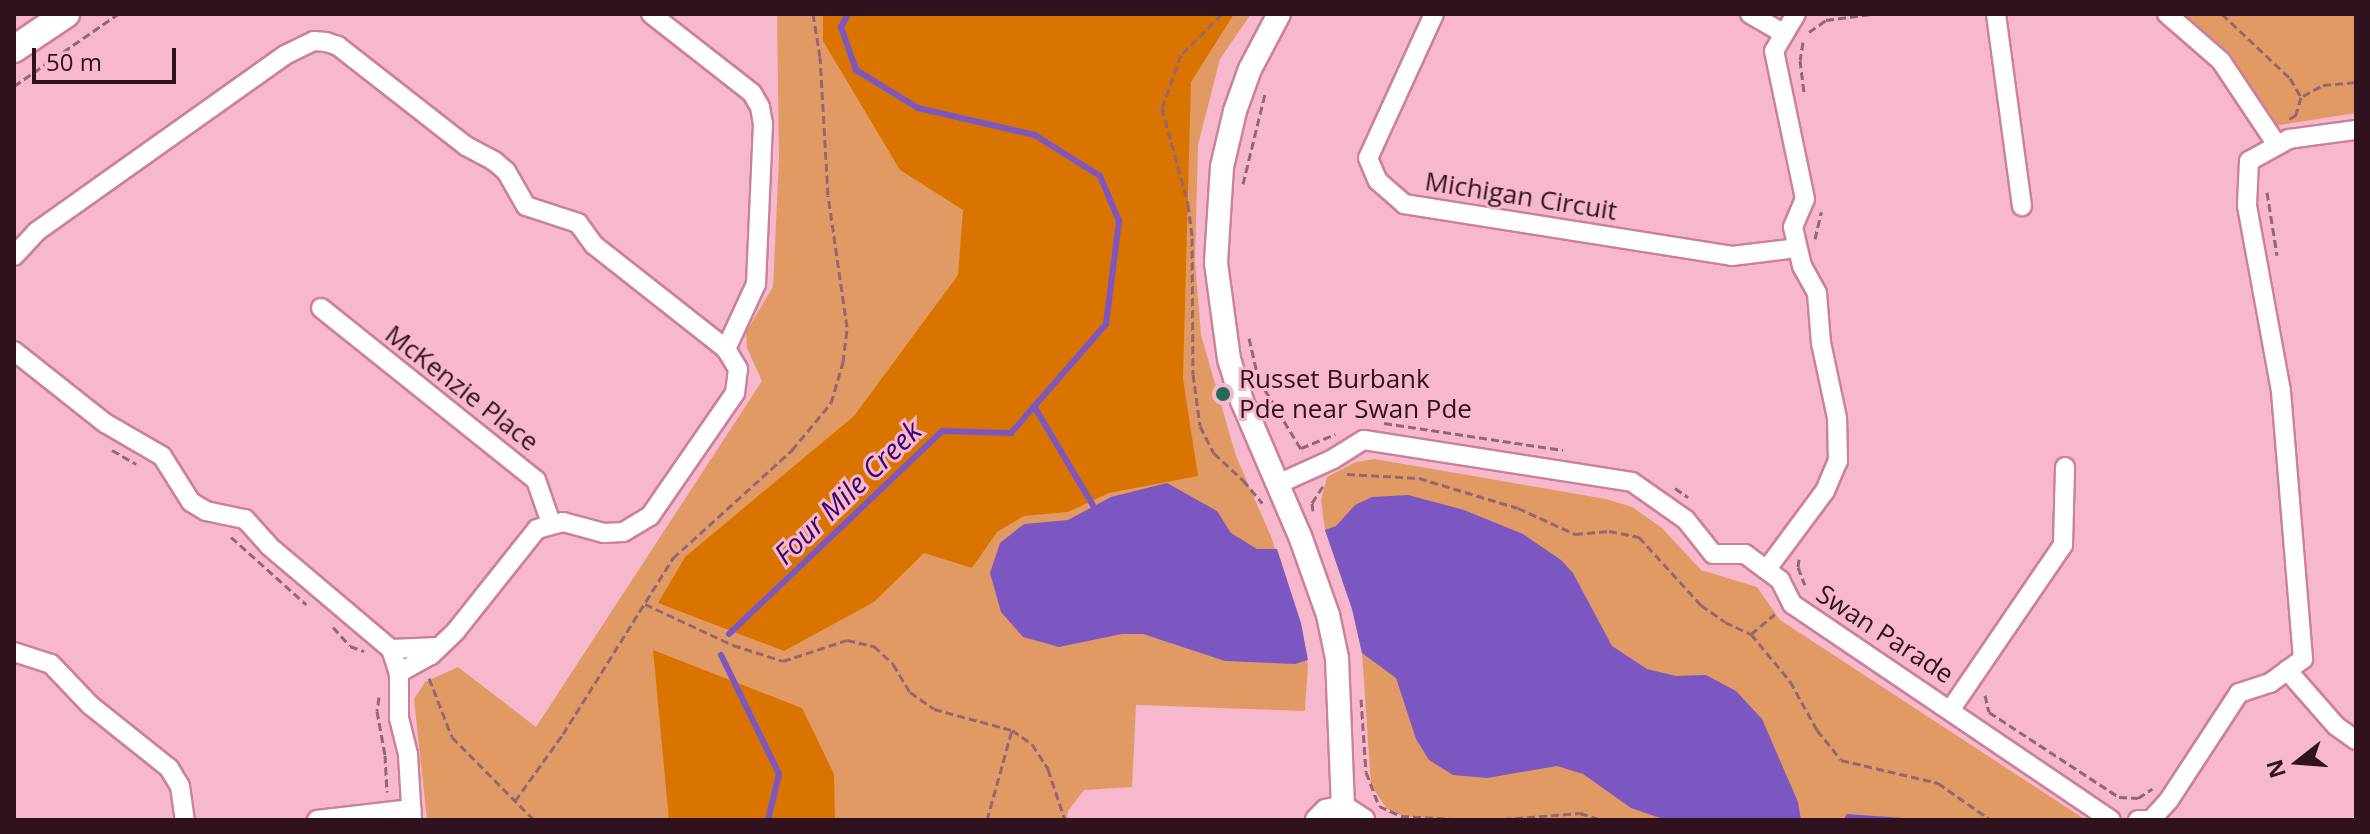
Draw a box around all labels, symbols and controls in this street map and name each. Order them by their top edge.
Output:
scale bar [36,32,180,82]
text: 50 m [46,45,102,78]
street label: Michigan Circuit [1423,165,1619,227]
street label: McKenzie Place [379,318,545,458]
place label: Russet Burbank Pde near Swan Pde [1239,363,1472,424]
marker: Russet Burbank Pde near Swan Pde [1214,385,1232,403]
water label: Four Mile Creek [766,413,928,571]
street label: Swan Parade [1811,578,1959,690]
north arrow [2258,722,2338,802]
text: N [2258,756,2292,782]

